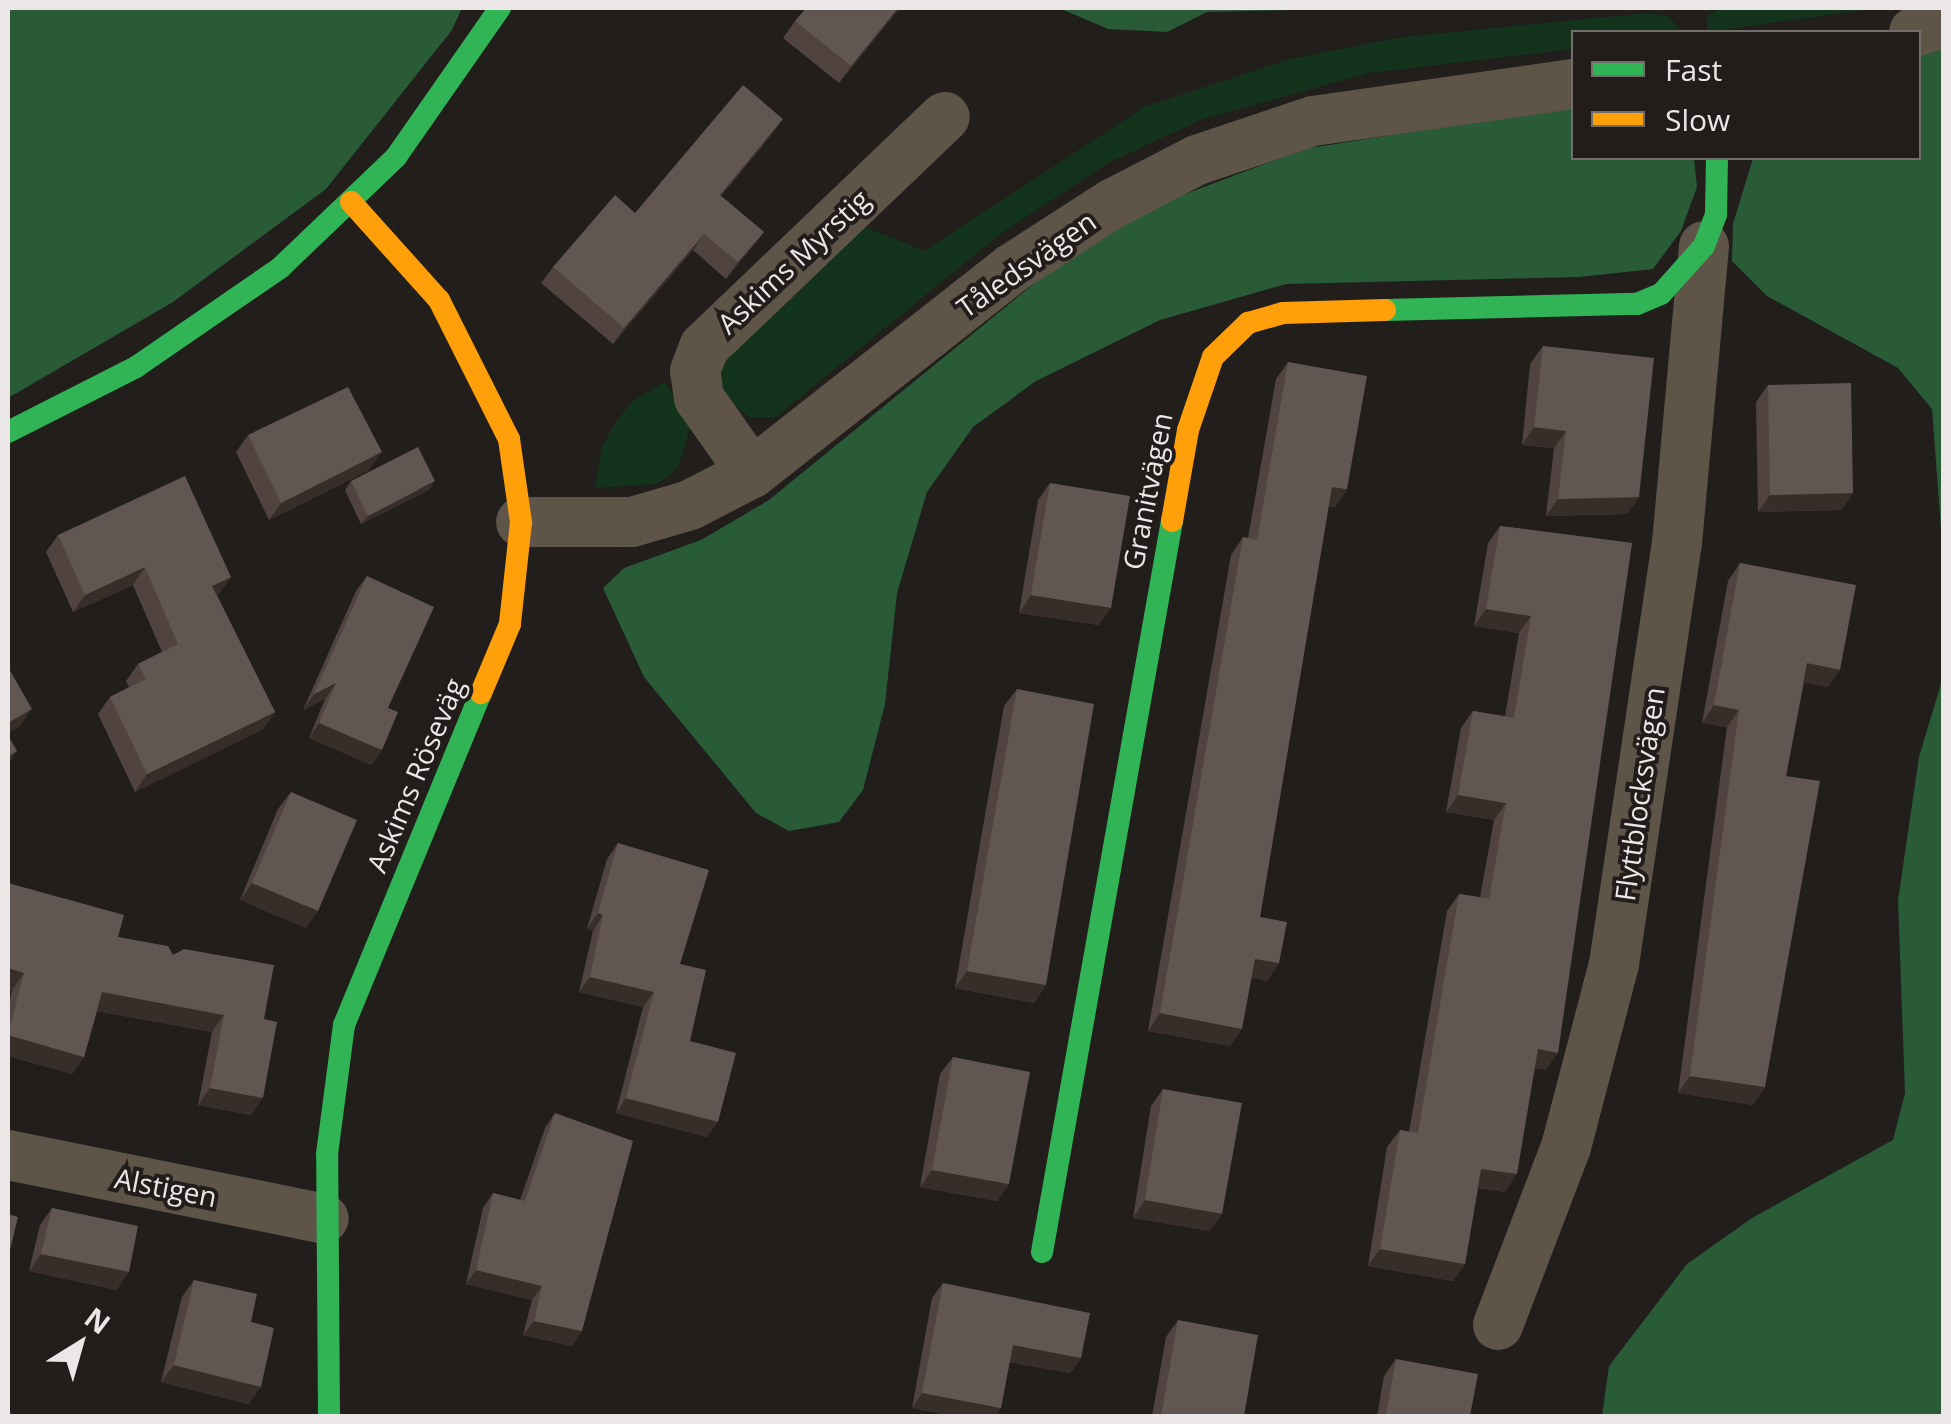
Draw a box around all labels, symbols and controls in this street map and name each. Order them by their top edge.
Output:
legend [1571,30,1921,160]
text: Fast [1665,49,1722,90]
text: Slow [1665,99,1730,140]
street label: Askims Myrstig [710,182,876,340]
street label: Tåledsvägen [950,204,1102,324]
street label: Granitvägen [1115,410,1179,572]
street label: Askims Röseväg [359,673,471,877]
street label: Flyttblocksvägen [1607,685,1671,903]
street label: Alstigen [112,1161,220,1213]
north arrow [30,1294,130,1394]
text: N [78,1298,119,1342]

